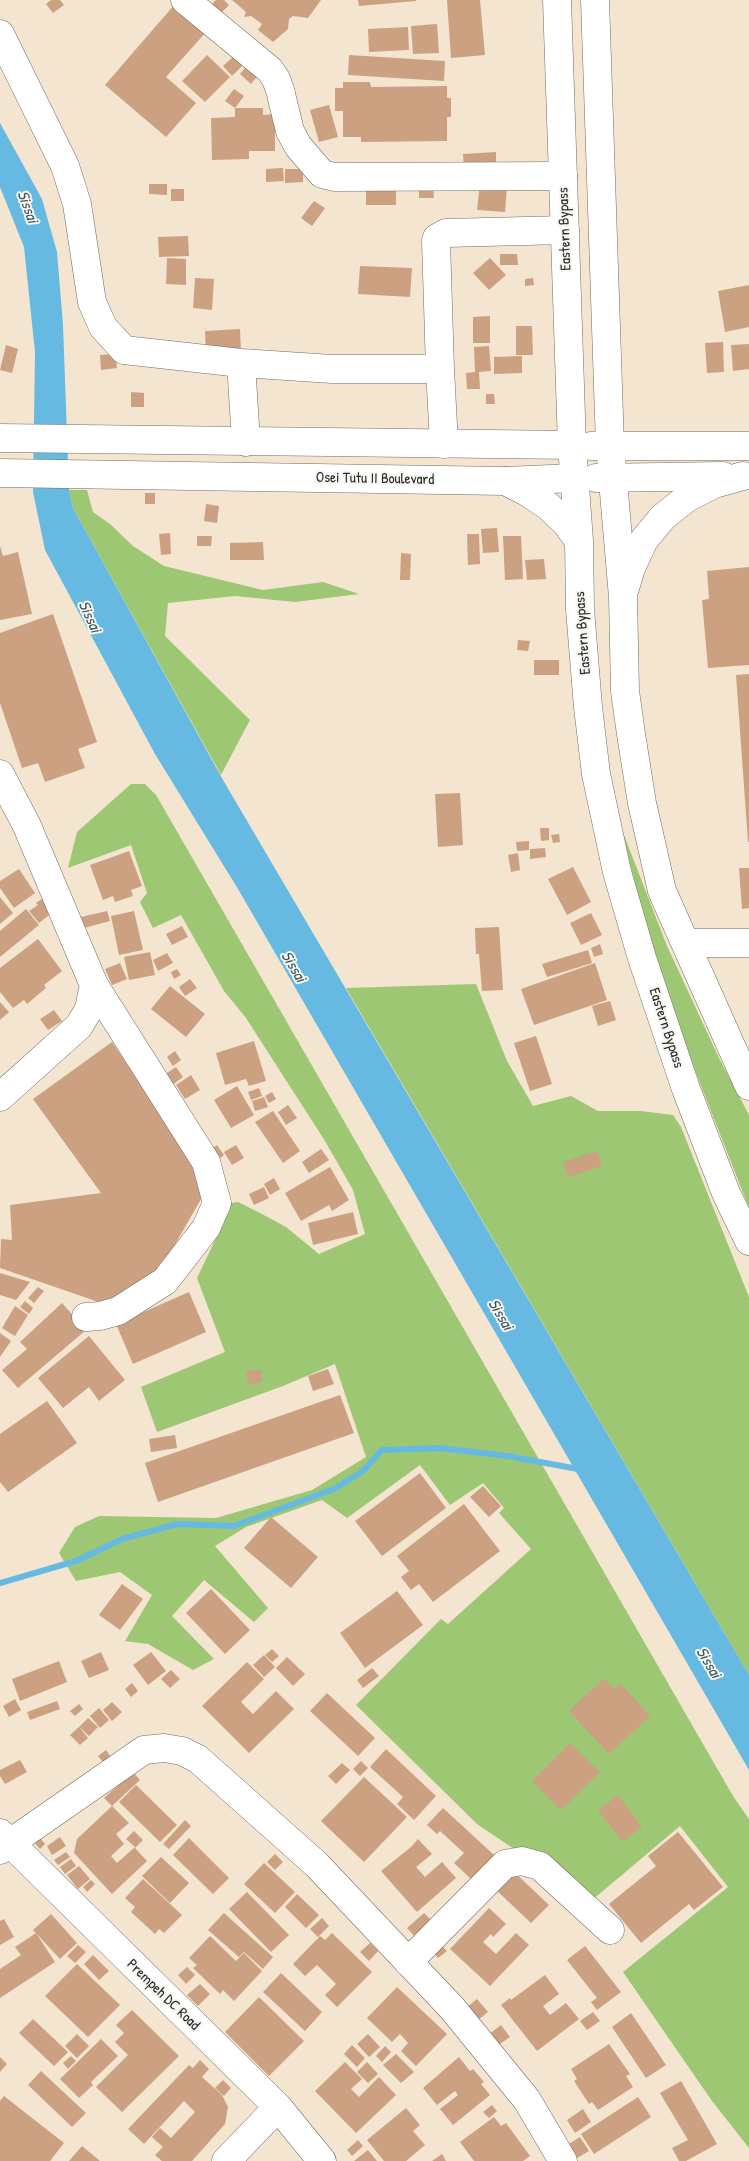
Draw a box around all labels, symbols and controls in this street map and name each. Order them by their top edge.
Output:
street label: Eastern Bypass [555,187,575,271]
water label: Sissai [12,188,42,226]
street label: Osei Tutu II Boulevard [316,469,434,489]
street label: Eastern Bypass [571,591,595,675]
water label: Sissai [73,598,105,636]
water label: Sissai [276,948,310,986]
street label: Eastern Bypass [645,986,687,1070]
water label: Sissai [483,1296,517,1334]
water label: Sissai [691,1644,725,1682]
street label: Prempeh DC Road [123,1956,203,2034]

